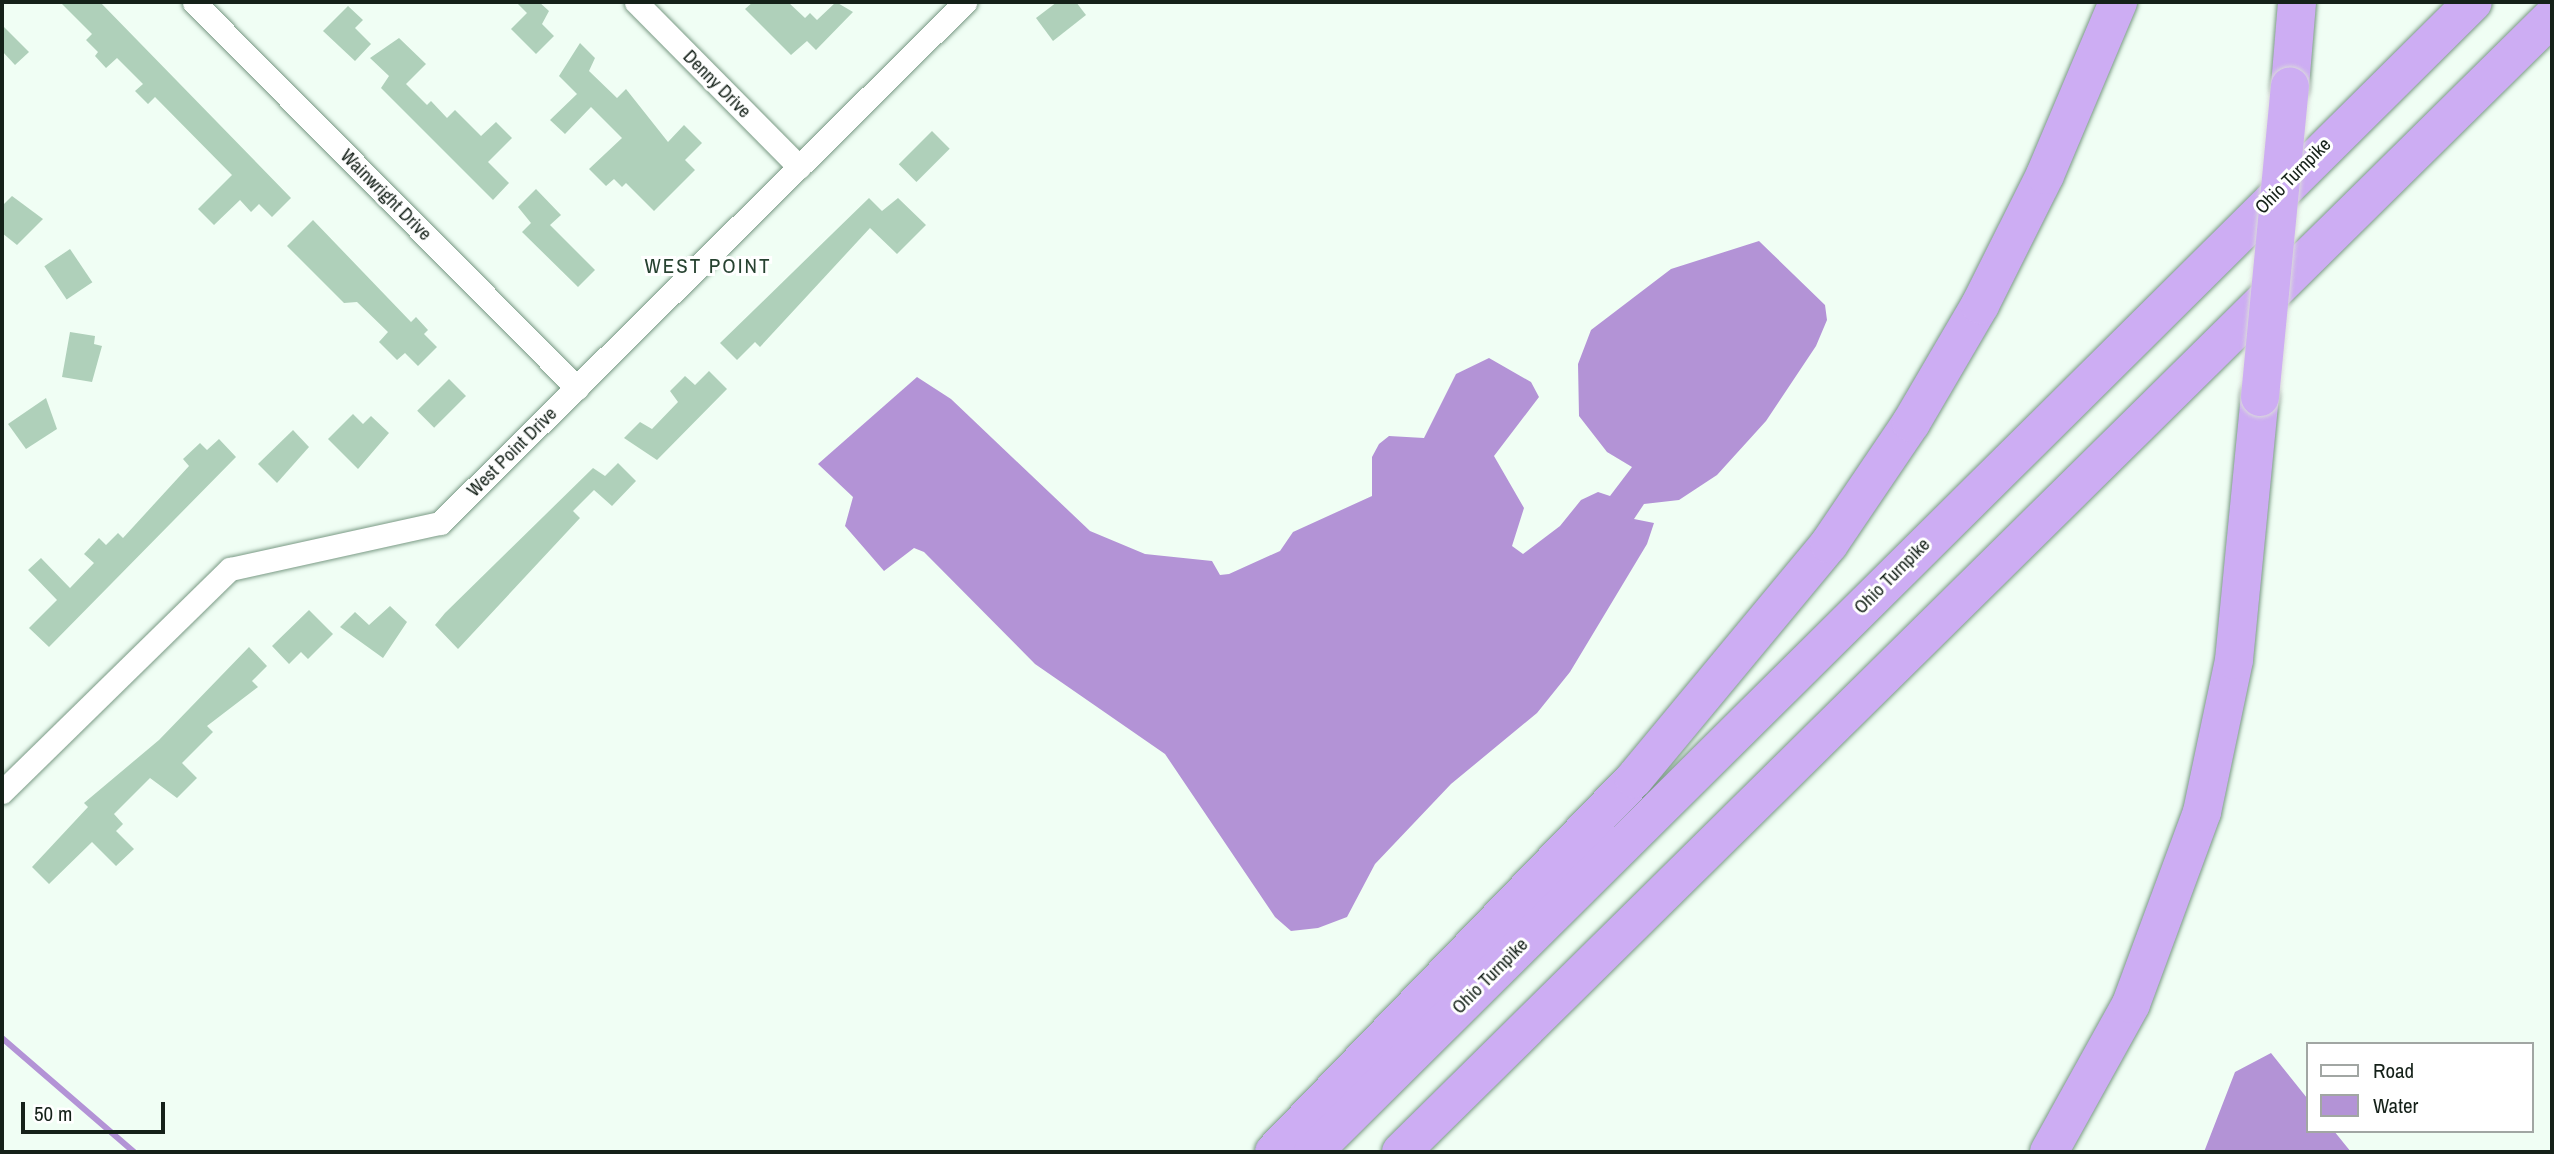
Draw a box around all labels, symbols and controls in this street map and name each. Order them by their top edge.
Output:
street label: Denny Drive [678,45,756,123]
street label: Ohio Turnpike [2250,133,2336,219]
street label: Wainwright Drive [336,145,436,245]
district label: WEST POINT [646,253,770,279]
street label: West Point Drive [462,402,562,502]
street label: Ohio Turnpike [1849,533,1935,619]
street label: Ohio Turnpike [1447,933,1533,1019]
legend [2306,1042,2533,1133]
text: Road [2373,1056,2414,1085]
scale bar [24,1088,168,1132]
text: Water [2373,1091,2418,1120]
text: 50 m [34,1099,72,1128]

